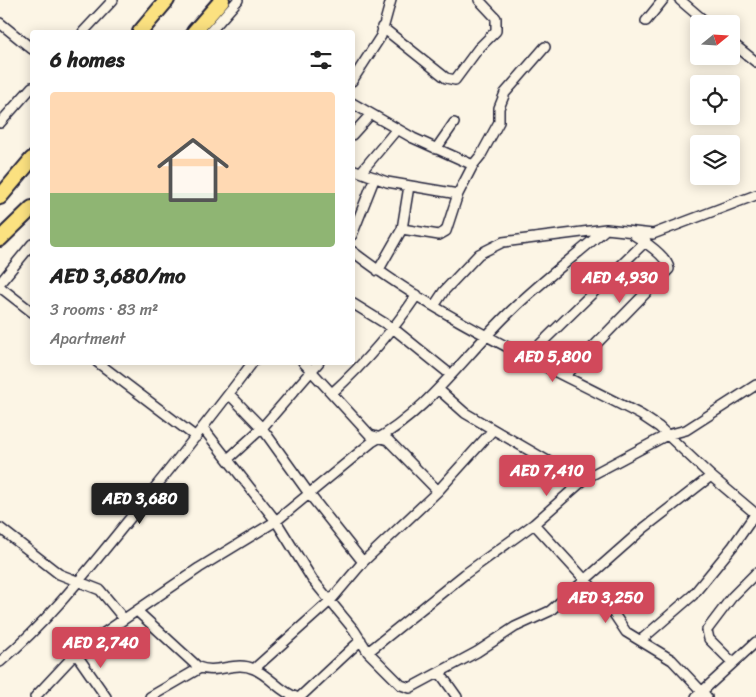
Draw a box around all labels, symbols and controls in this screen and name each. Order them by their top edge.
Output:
north arrow [690,15,740,65]
map controls [690,15,740,185]
text: 6 homes [50,41,125,79]
icon: filters [307,46,335,74]
button: locate [690,75,740,125]
icon: home [148,125,238,215]
button: layers [690,135,740,185]
text: AED 3,680/mo [50,257,186,295]
pin: AED 4,930 [563,262,677,304]
text: AED 4,930 [582,263,658,292]
text: 3 rooms · 83 m² [50,295,158,324]
text: Apartment [50,324,126,353]
pin: AED 5,800 [496,340,610,383]
text: AED 5,800 [514,342,592,371]
pin: AED 7,410 [490,454,604,497]
text: AED 7,410 [510,456,584,485]
pin: AED 3,680 [83,482,197,525]
text: AED 3,680 [102,484,178,513]
pin: AED 3,250 [549,582,663,624]
text: AED 3,250 [568,583,644,612]
pin: AED 2,740 [44,626,158,669]
text: AED 2,740 [63,628,139,657]

